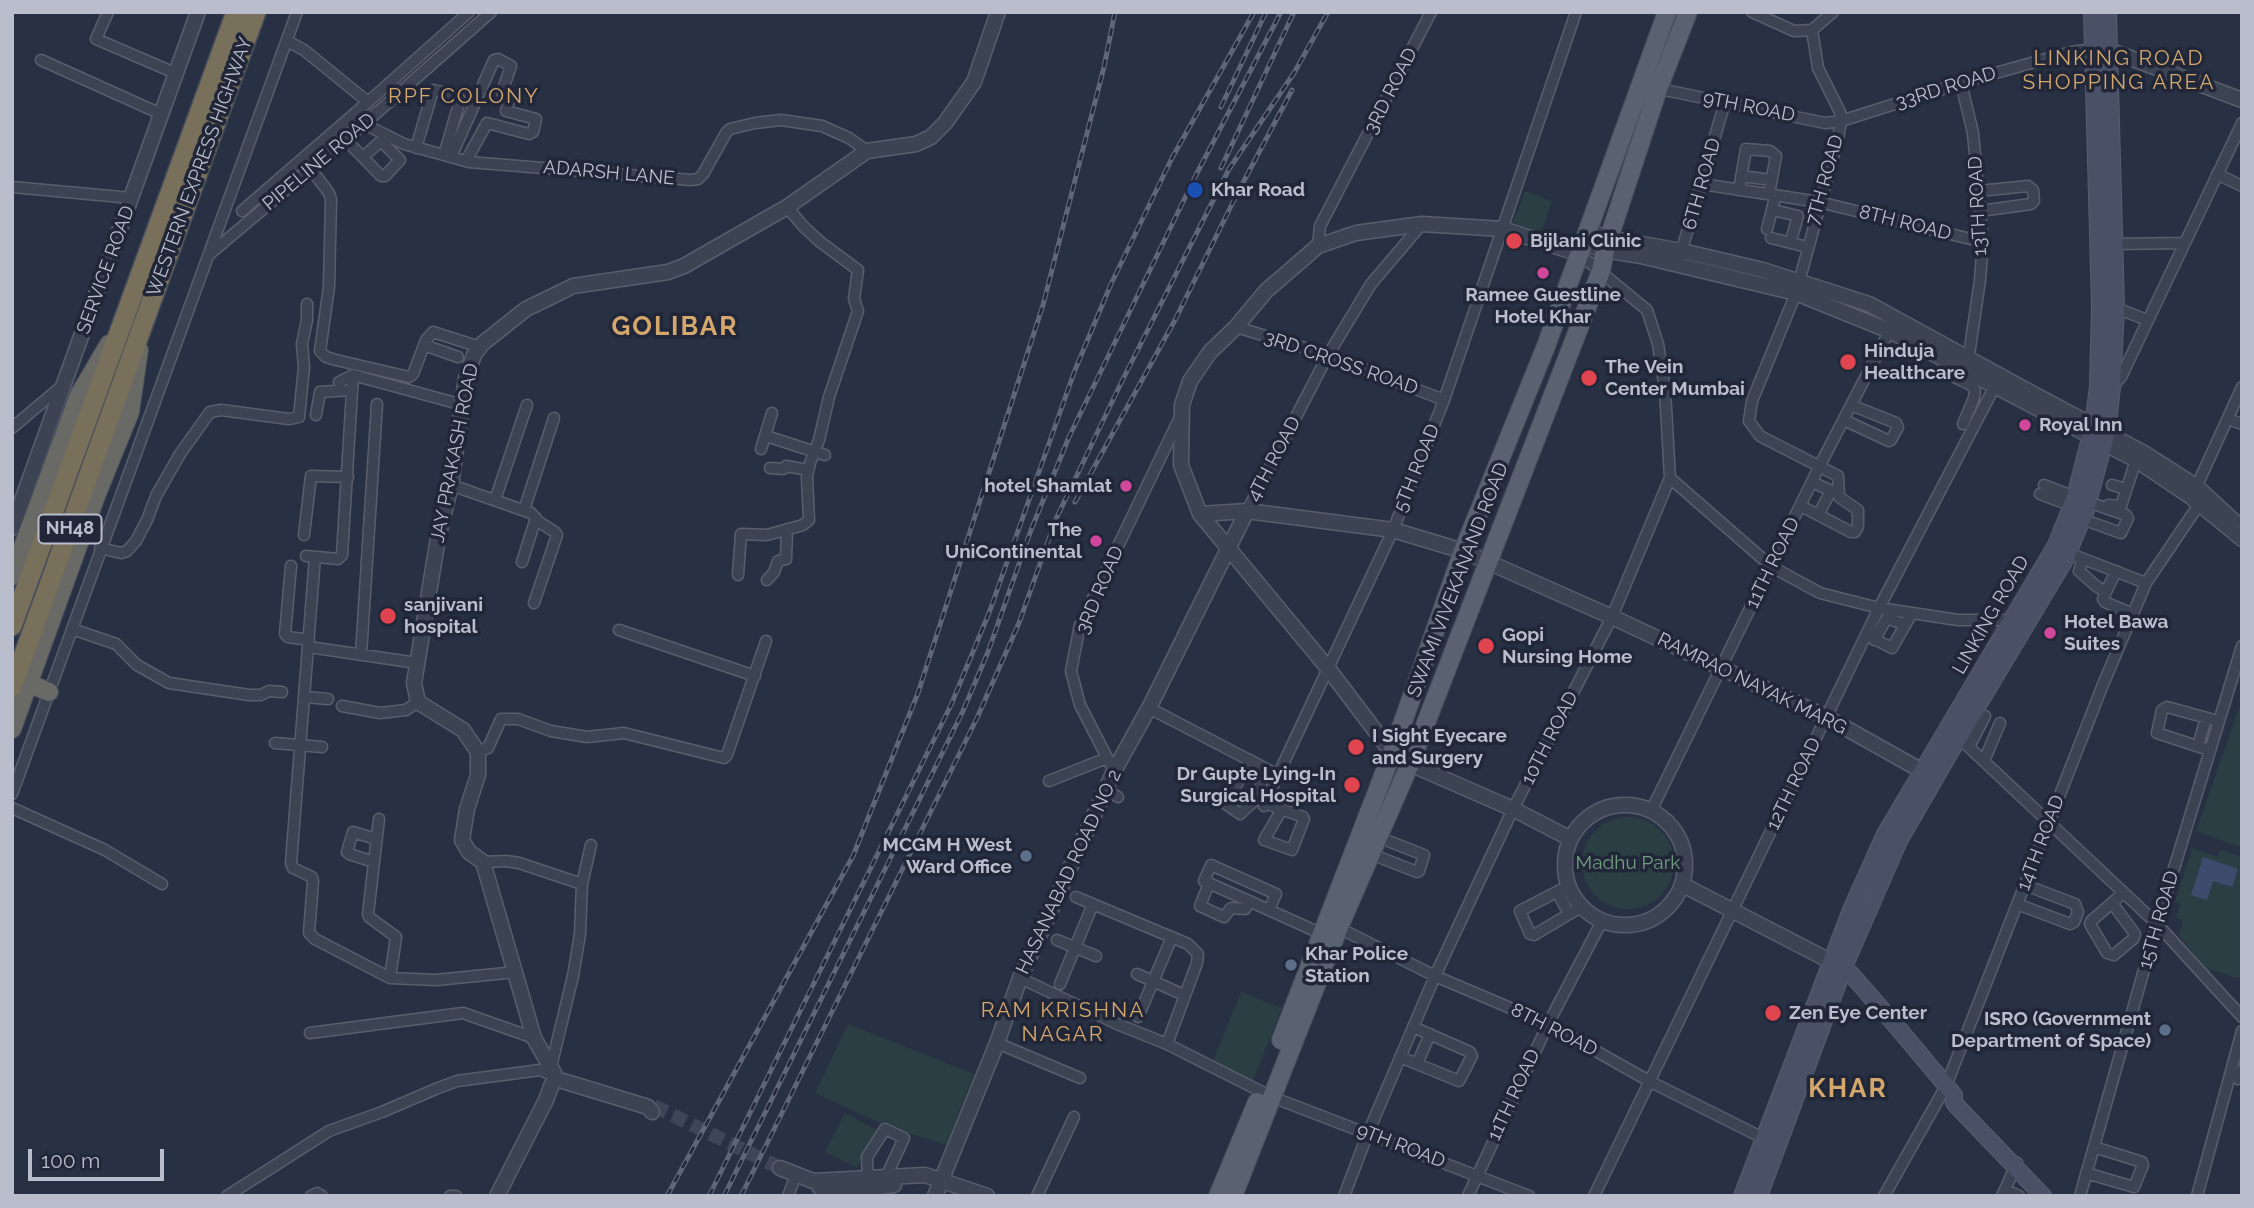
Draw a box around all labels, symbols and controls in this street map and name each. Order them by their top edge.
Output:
street label: WESTERN EXPRESS HIGHWAY [142,34,258,300]
street label: 3RD ROAD [1360,44,1422,138]
district label: LINKING ROAD SHOPPING AREA [2024,46,2214,96]
street label: 33RD ROAD [1893,62,1999,114]
district label: RPF COLONY [389,84,539,110]
street label: 9TH ROAD [1701,87,1797,127]
street label: PIPELINE ROAD [258,108,380,216]
street label: 7TH ROAD [1801,132,1849,228]
street label: 6TH ROAD [1678,135,1726,233]
street label: 13TH ROAD [1964,155,1992,257]
street label: ADARSH LANE [542,156,676,190]
place label: Khar Road [1211,179,1305,201]
marker: Khar Road [1185,180,1205,200]
street label: 8TH ROAD [1857,201,1953,245]
street label: SERVICE ROAD [72,203,140,337]
place label: Bijlani Clinic [1530,230,1641,252]
marker: Bijlani Clinic [1504,231,1524,251]
marker: Ramee Guestline Hotel Khar [1535,265,1551,281]
place label: Ramee Guestline Hotel Khar [1465,284,1621,328]
district label: GOLIBAR [612,311,738,343]
street label: 3RD CROSS ROAD [1261,326,1421,400]
place label: Hinduja Healthcare [1864,340,1965,384]
marker: Hinduja Healthcare [1838,352,1858,372]
place label: The Vein Center Mumbai [1605,356,1745,400]
street label: JAY PRAKASH ROAD [426,361,484,545]
marker: The Vein Center Mumbai [1579,368,1599,388]
street label: 4TH ROAD [1242,413,1306,505]
place label: Royal Inn [2039,414,2123,436]
marker: Royal Inn [2017,417,2033,433]
street label: 5TH ROAD [1389,421,1445,515]
street label: SWAMI VIVEKANAND ROAD [1403,459,1513,701]
place label: hotel Shamlat [984,475,1112,497]
marker: hotel Shamlat [1118,478,1134,494]
road number: NH48 [38,514,102,544]
street label: 11TH ROAD [1741,514,1805,612]
place label: The UniContinental [945,519,1082,563]
marker: The UniContinental [1088,533,1104,549]
street label: 3RD ROAD [1071,542,1129,638]
street label: LINKING ROAD [1948,552,2034,678]
place label: sanjivani hospital [404,594,483,638]
marker: sanjivani hospital [378,606,398,626]
place label: Hotel Bawa Suites [2064,611,2169,655]
place label: Gopi Nursing Home [1502,624,1632,668]
marker: Hotel Bawa Suites [2042,625,2058,641]
street label: RAMRAO NAYAK MARG [1654,628,1850,740]
marker: Gopi Nursing Home [1476,636,1496,656]
street label: 10TH ROAD [1517,688,1583,788]
place label: I Sight Eyecare and Surgery [1372,725,1507,769]
street label: 12TH ROAD [1762,734,1826,834]
marker: I Sight Eyecare and Surgery [1346,737,1366,757]
place label: Dr Gupte Lying-In Surgical Hospital [1176,763,1336,807]
street label: HASANABAD ROAD NO 2 [1012,766,1126,978]
marker: Dr Gupte Lying-In Surgical Hospital [1342,775,1362,795]
street label: 14TH ROAD [2012,792,2070,894]
place label: MCGM H West Ward Office [883,834,1012,878]
marker: MCGM H West Ward Office [1018,848,1034,864]
park label: Madhu Park [1576,852,1680,874]
street label: 15TH ROAD [2134,868,2184,972]
place label: Khar Police Station [1305,943,1408,987]
marker: Khar Police Station [1283,957,1299,973]
district label: RAM KRISHNA NAGAR [982,998,1144,1048]
street label: 8TH ROAD [1507,998,1601,1062]
place label: Zen Eye Center [1789,1002,1927,1024]
marker: Zen Eye Center [1763,1003,1783,1023]
place label: ISRO (Government Department of Space) [1951,1008,2151,1052]
marker: ISRO (Government Department of Space) [2157,1022,2173,1038]
street label: 11TH ROAD [1483,1046,1545,1144]
district label: KHAR [1809,1073,1887,1105]
street label: 9TH ROAD [1354,1119,1448,1173]
scale bar [32,1134,168,1178]
text: 100 m [41,1148,100,1173]

